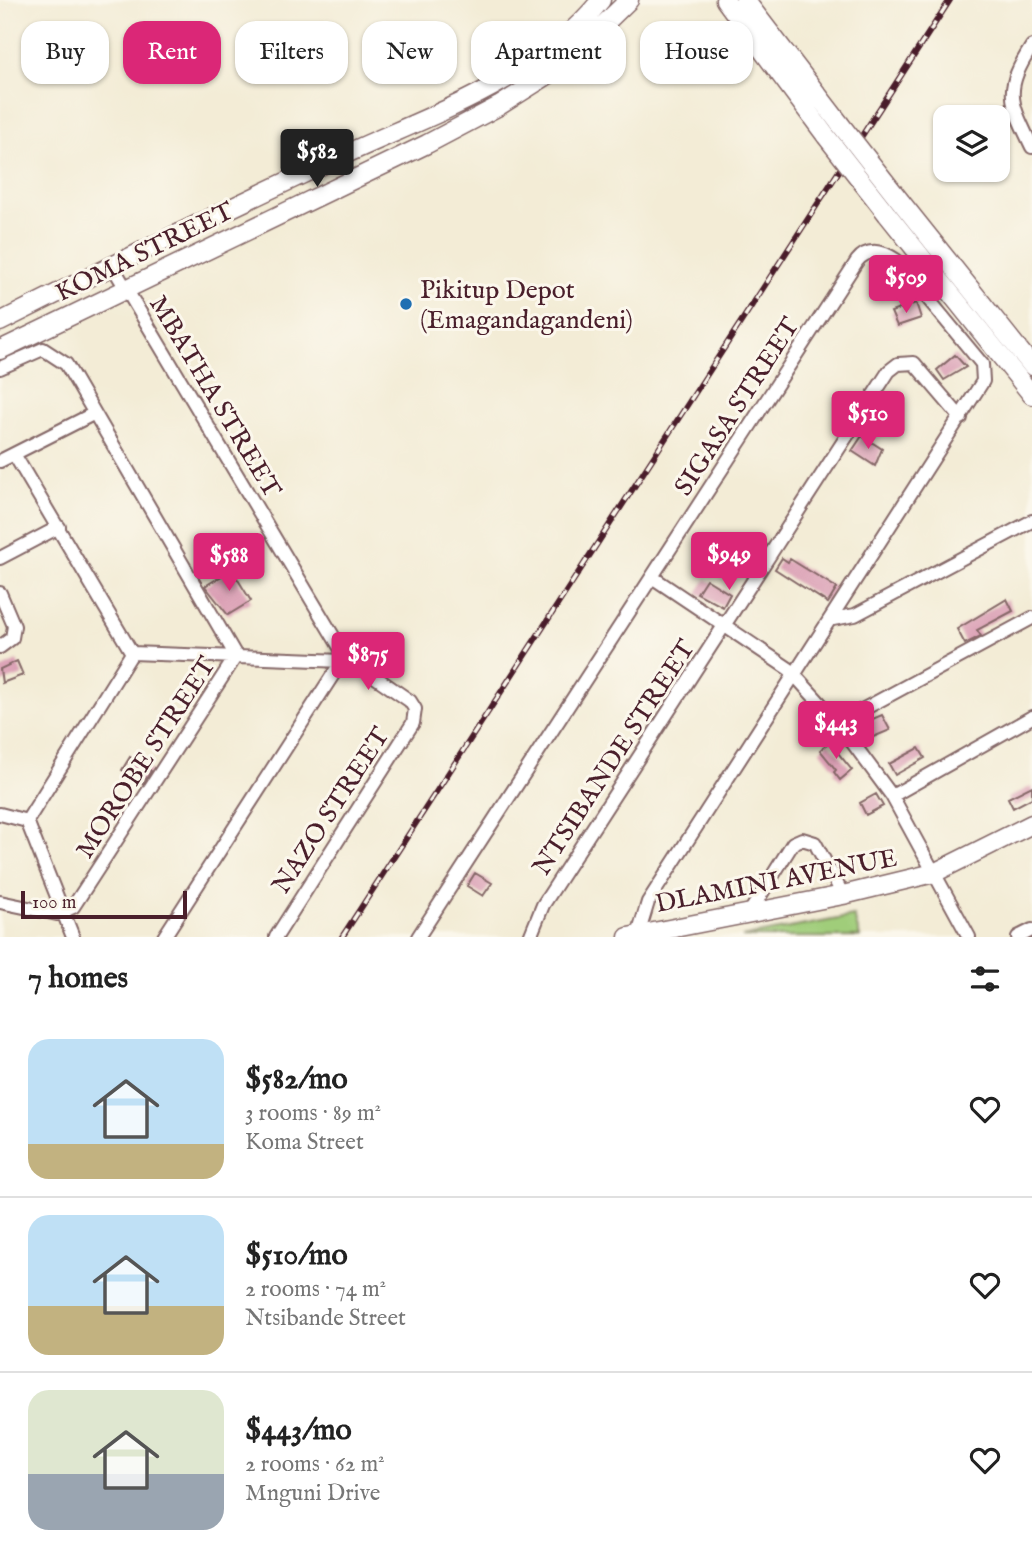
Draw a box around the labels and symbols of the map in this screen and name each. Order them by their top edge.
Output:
pin: $582 [276,130,358,189]
street label: KOMA STREET [50,195,239,310]
pin: $509 [865,256,947,315]
place label: Pikitup Depot (Emagandagandeni) [420,274,633,337]
street label: MBATHA STREET [141,290,288,504]
marker: Pikitup Depot (Emagandagandeni) [398,296,414,312]
street label: SIGASA STREET [667,312,807,502]
pin: $510 [827,392,909,451]
pin: $949 [688,532,770,592]
pin: $588 [188,534,270,593]
pin: $875 [327,632,409,692]
street label: NTSIBANDE STREET [526,634,703,882]
street label: MOROBE STREET [69,651,224,865]
pin: $443 [795,702,877,761]
street label: NAZO STREET [265,721,397,900]
street label: DLAMINI AVENUE [653,842,900,921]
scale bar [21,888,187,920]

